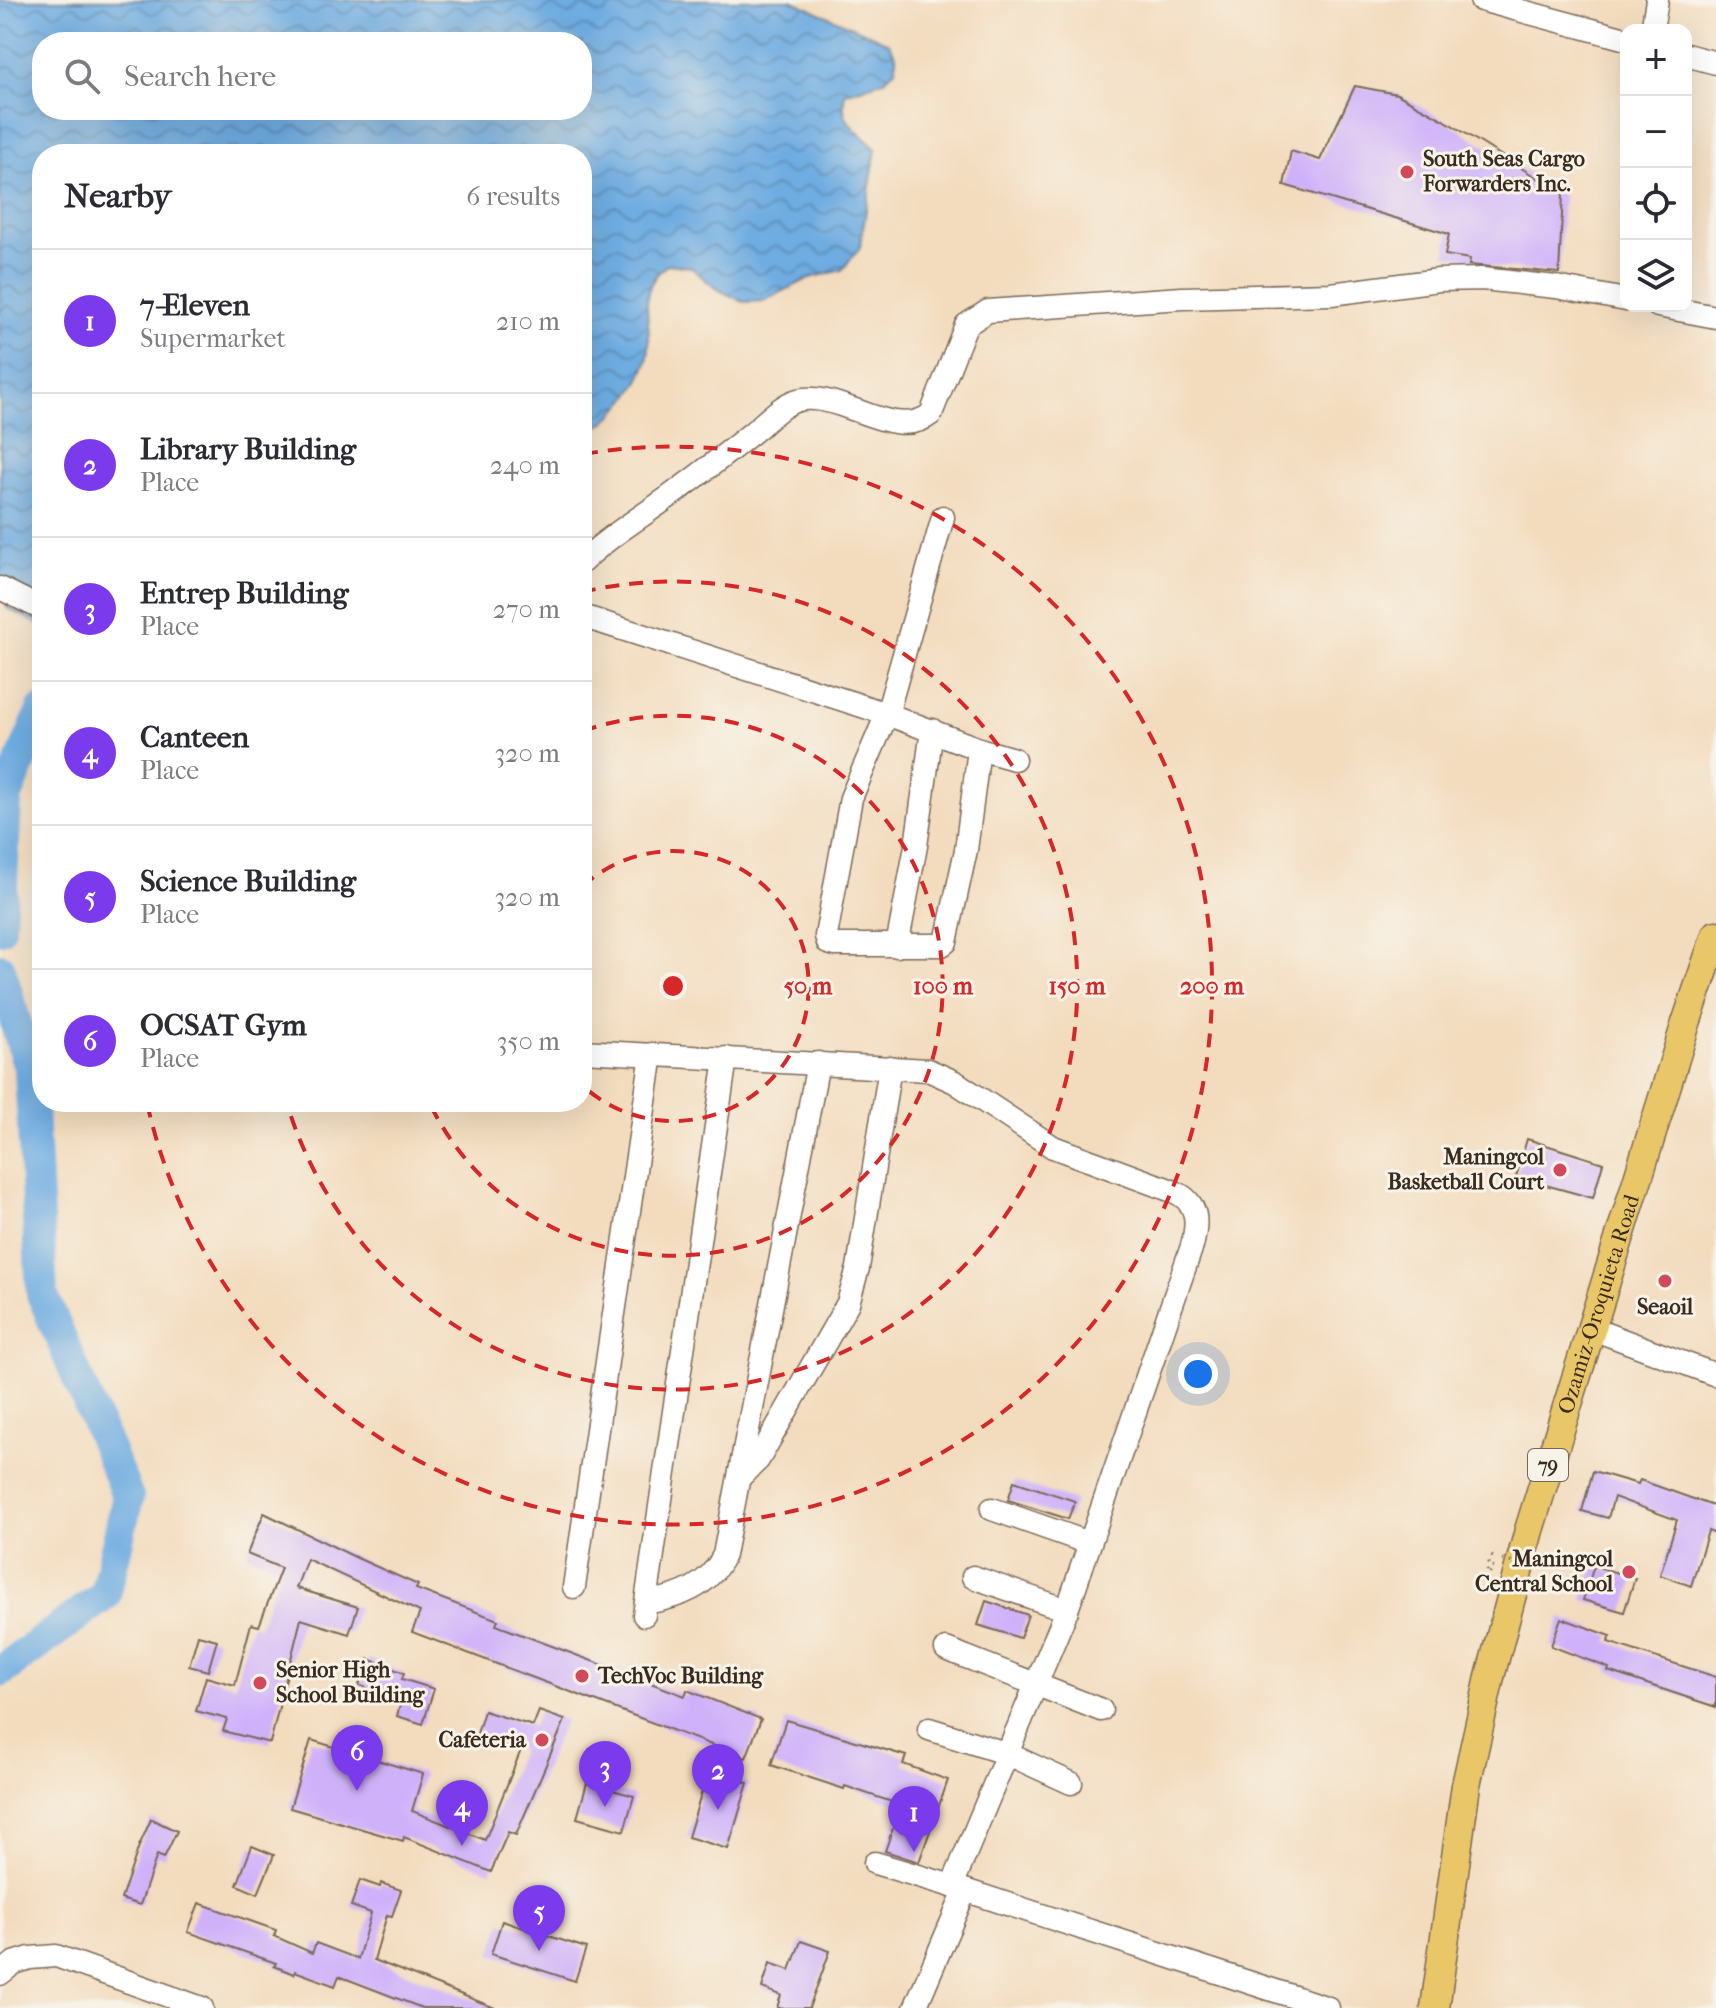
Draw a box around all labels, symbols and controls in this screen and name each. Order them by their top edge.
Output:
map controls [1620,24,1692,312]
button: + [1620,24,1692,96]
search box [32,32,592,120]
icon: search [60,54,104,98]
text: Search here [124,59,276,94]
button: − [1620,96,1692,168]
place label: South Seas Cargo Forwarders Inc. [1422,146,1585,197]
marker: South Seas Cargo Forwarders Inc. [1398,163,1416,181]
button: locate [1620,168,1692,240]
text: Nearby [64,176,171,216]
text: 6 results [466,181,560,212]
button: layers [1620,240,1692,312]
text: 7-Eleven [140,288,250,323]
text: 1 [85,306,95,337]
text: 210 m [496,306,560,337]
text: Supermarket [140,323,286,354]
text: Library Building [140,432,356,467]
text: 2 [83,450,97,481]
text: 240 m [490,450,560,481]
text: Place [140,467,199,498]
text: Entrep Building [140,576,348,611]
text: 3 [85,594,95,625]
text: 270 m [493,594,560,625]
text: Place [140,611,199,642]
text: Canteen [140,720,249,755]
text: 4 [82,738,98,769]
text: 320 m [494,738,560,769]
text: Place [140,755,199,786]
text: Science Building [140,864,356,899]
text: 5 [84,882,96,913]
text: 320 m [494,882,560,913]
text: Place [140,899,199,930]
centre of rings [659,972,687,1000]
text: 50 m [784,972,833,1000]
text: 100 m [913,972,974,1000]
text: 150 m [1048,972,1107,1000]
text: 200 m [1180,972,1245,1000]
text: OCSAT Gym [140,1008,307,1043]
text: 6 [83,1026,97,1057]
text: 350 m [497,1026,560,1057]
text: Place [140,1043,199,1074]
place label: Maningcol Basketball Court [1388,1144,1545,1195]
marker: Maningcol Basketball Court [1551,1161,1569,1179]
street label: Ozamiz-Oroquieta Road [1553,1191,1645,1417]
marker: Seaoil [1656,1272,1674,1290]
place label: Seaoil [1637,1294,1694,1320]
your location [1178,1354,1218,1394]
road number: 79 [1528,1449,1568,1481]
place label: Maningcol Central School [1475,1546,1614,1597]
marker: Maningcol Central School [1620,1563,1638,1581]
place label: Senior High School Building [276,1657,426,1708]
place label: TechVoc Building [597,1663,764,1689]
marker: TechVoc Building [573,1667,591,1685]
marker: Senior High School Building [251,1674,269,1692]
pin: 6 [331,1725,383,1791]
place label: Cafeteria [438,1727,527,1753]
marker: Cafeteria [533,1731,551,1749]
pin: 3 [579,1741,631,1807]
pin: 2 [692,1744,744,1810]
pin: 4 [436,1780,488,1846]
pin: 1 [888,1786,940,1852]
pin: 5 [513,1885,565,1951]

